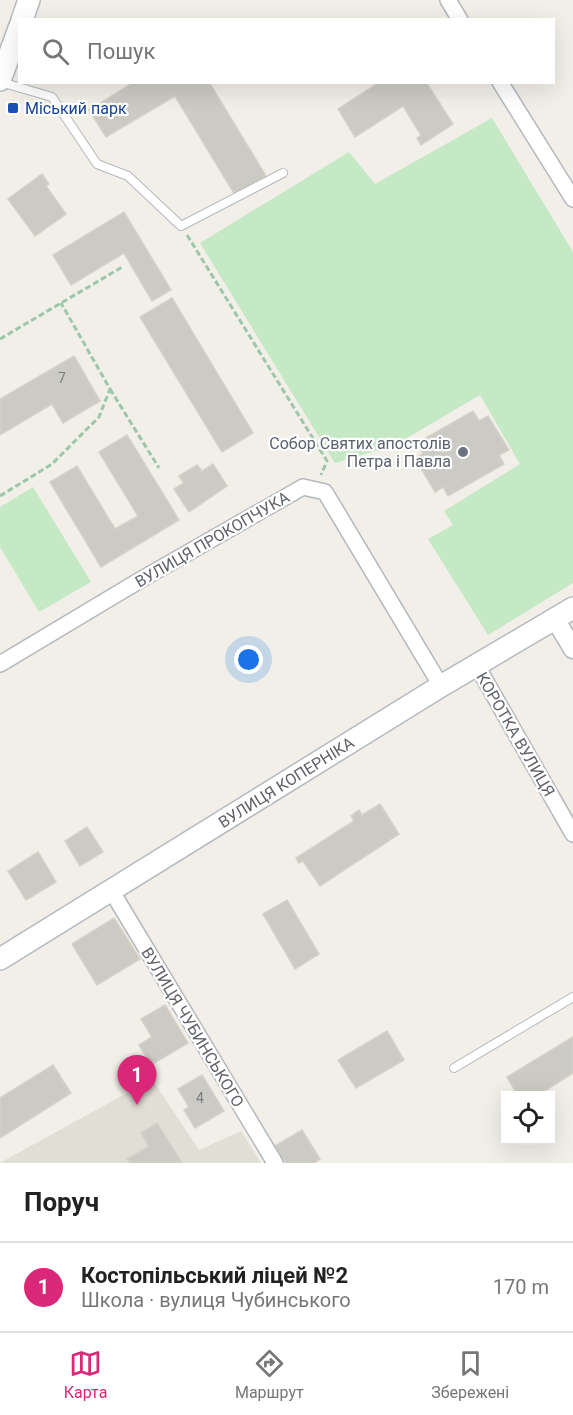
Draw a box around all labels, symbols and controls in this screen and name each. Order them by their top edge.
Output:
search box [18,18,555,84]
icon: search [39,35,72,68]
text: Пошук [87,39,155,64]
place label: Міський парк [25,99,127,118]
marker: Міський парк [6,101,20,115]
house number: 7 [58,370,66,386]
place label: Собор Святих апостолів Петра і Павла [269,434,451,471]
marker: Собор Святих апостолів Петра і Павла [456,445,470,459]
street label: ВУЛИЦЯ ПРОКОПЧУКА [132,487,293,591]
your location [234,645,263,674]
street label: КОРОТКА ВУЛИЦЯ [472,669,559,800]
street label: ВУЛИЦЯ КОПЕРНІКА [215,733,358,832]
street label: ВУЛИЦЯ ЧУБИНСЬКОГО [137,944,248,1111]
pin: 1 [118,1056,156,1105]
house number: 4 [196,1090,204,1106]
map controls [501,1091,555,1145]
button: locate [501,1091,555,1145]
text: Поруч [24,1187,99,1217]
text: Костопільський ліцей №2 [81,1263,348,1288]
text: 1 [38,1275,49,1299]
text: 170 m [493,1275,549,1299]
text: Школа · вулиця Чубинського [81,1288,351,1312]
tab: Карта [64,1347,107,1402]
tab: Маршрут [235,1347,304,1402]
tab: Збережені [431,1347,509,1402]

